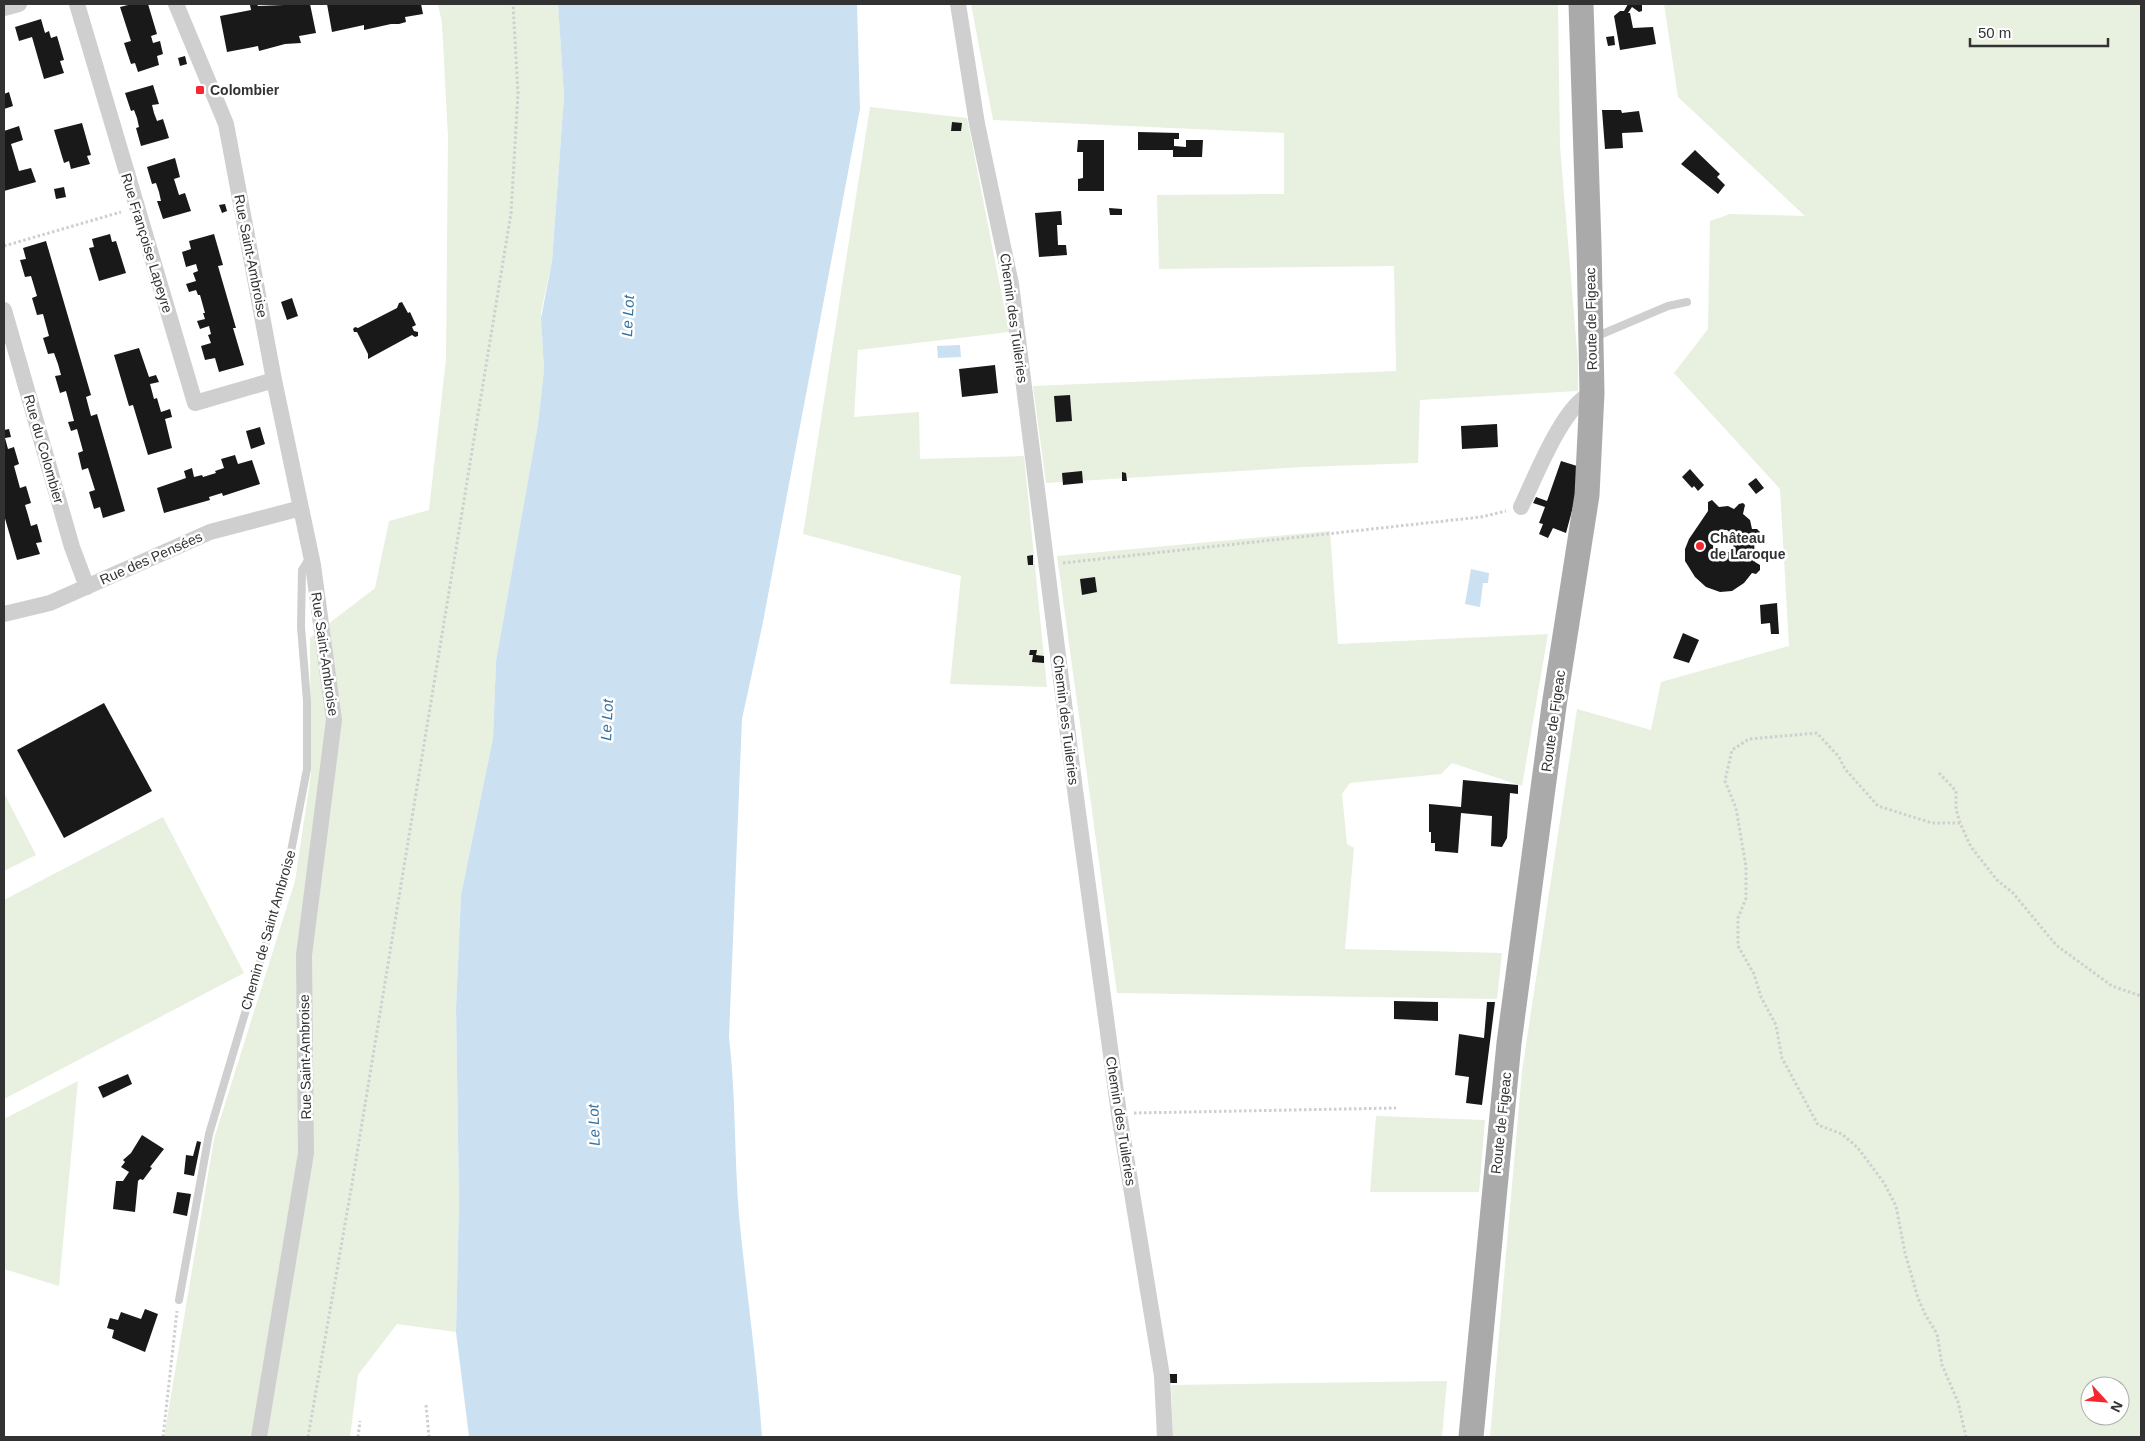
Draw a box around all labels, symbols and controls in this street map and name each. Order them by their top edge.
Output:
scale bar [1970,15,2108,47]
text: 50 m [1978,24,2011,41]
place label: Colombier [210,82,280,98]
marker: Colombier [194,84,206,96]
street label: Rue Françoise Lapeyre [118,171,176,315]
street label: Rue Saint-Ambroise [231,193,271,319]
street label: Chemin des Tuileries [997,252,1031,384]
street label: Route de Figeac [1582,268,1600,370]
water label: Le Lot [618,294,637,337]
street label: Rue du Colombier [21,393,67,506]
street label: Rue des Pensées [97,528,205,588]
place label: Château de Laroque [1710,530,1786,562]
marker: Château de Laroque [1694,540,1706,552]
street label: Rue Saint-Ambroise [308,591,342,717]
street label: Chemin des Tuileries [1050,654,1082,786]
street label: Route de Figeac [1538,669,1568,773]
water label: Le Lot [597,698,616,741]
street label: Chemin de Saint Ambroise [237,848,299,1012]
street label: Rue Saint-Ambroise [296,994,314,1120]
street label: Chemin des Tuileries [1103,1055,1139,1187]
street label: Route de Figeac [1488,1071,1514,1175]
water label: Le Lot [584,1103,603,1146]
north arrow [2080,1376,2130,1426]
text: N [2107,1399,2126,1415]

